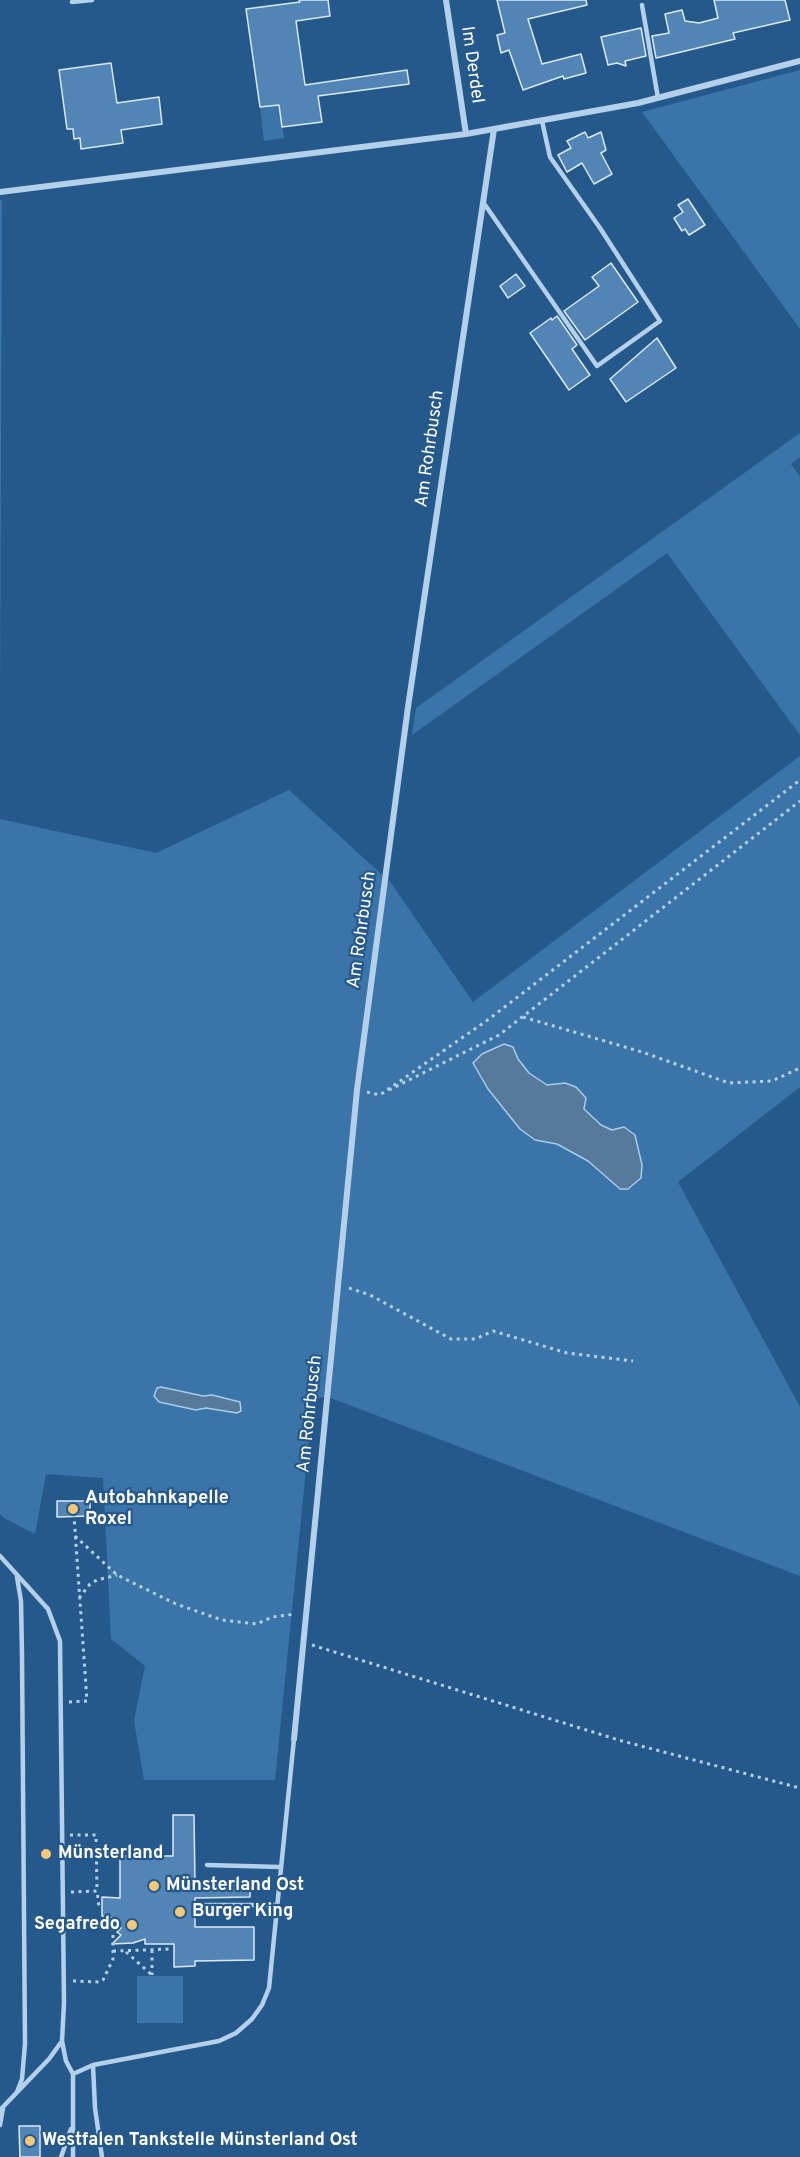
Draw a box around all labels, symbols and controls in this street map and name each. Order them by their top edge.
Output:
street label: Im Derdel [455,25,487,105]
street label: Am Rohrbusch [412,389,450,509]
street label: Am Rohrbusch [344,870,382,990]
street label: Am Rohrbusch [294,1354,328,1474]
place label: Autobahnkapelle Roxel [85,1488,229,1530]
marker: Autobahnkapelle Roxel [66,1502,80,1516]
place label: Münsterland [58,1843,163,1865]
marker: Münsterland [39,1847,53,1861]
place label: Münsterland Ost [166,1875,304,1897]
marker: Münsterland Ost [147,1879,161,1893]
place label: Burger King [192,1901,293,1923]
marker: Burger King [173,1905,187,1919]
place label: Segafredo [34,1914,120,1936]
marker: Segafredo [125,1918,139,1932]
place label: Westfalen Tankstelle Münsterland Ost [42,2130,358,2152]
marker: Westfalen Tankstelle Münsterland Ost [23,2134,37,2148]

